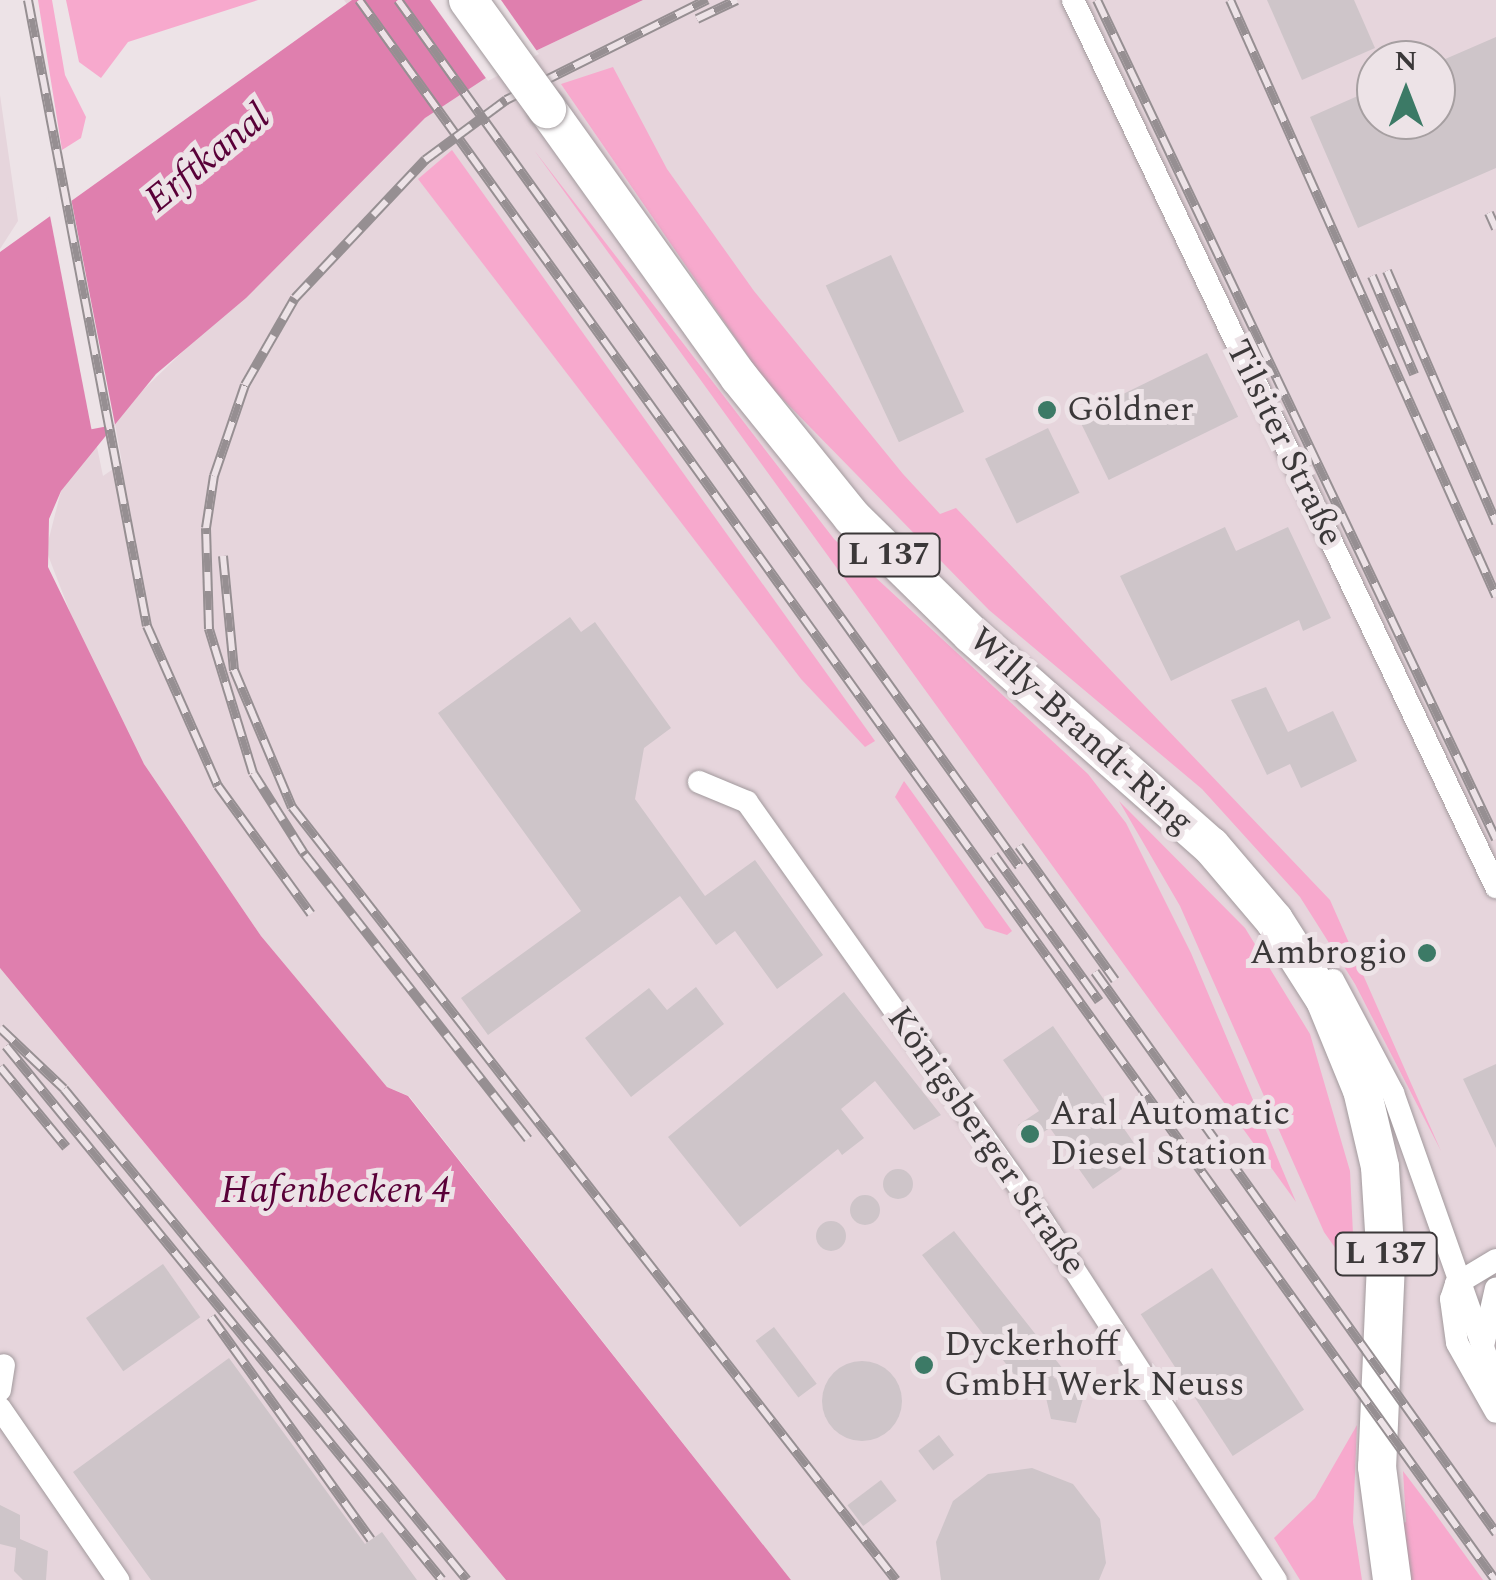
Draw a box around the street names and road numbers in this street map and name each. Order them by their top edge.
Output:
street label: Tilsiter Straße [1216,333,1352,553]
road number: L 137 [836,528,942,582]
street label: Willy-Brandt-Ring [960,619,1202,843]
street label: Königsberger Straße [878,999,1094,1283]
road number: L 137 [1334,1227,1438,1281]

